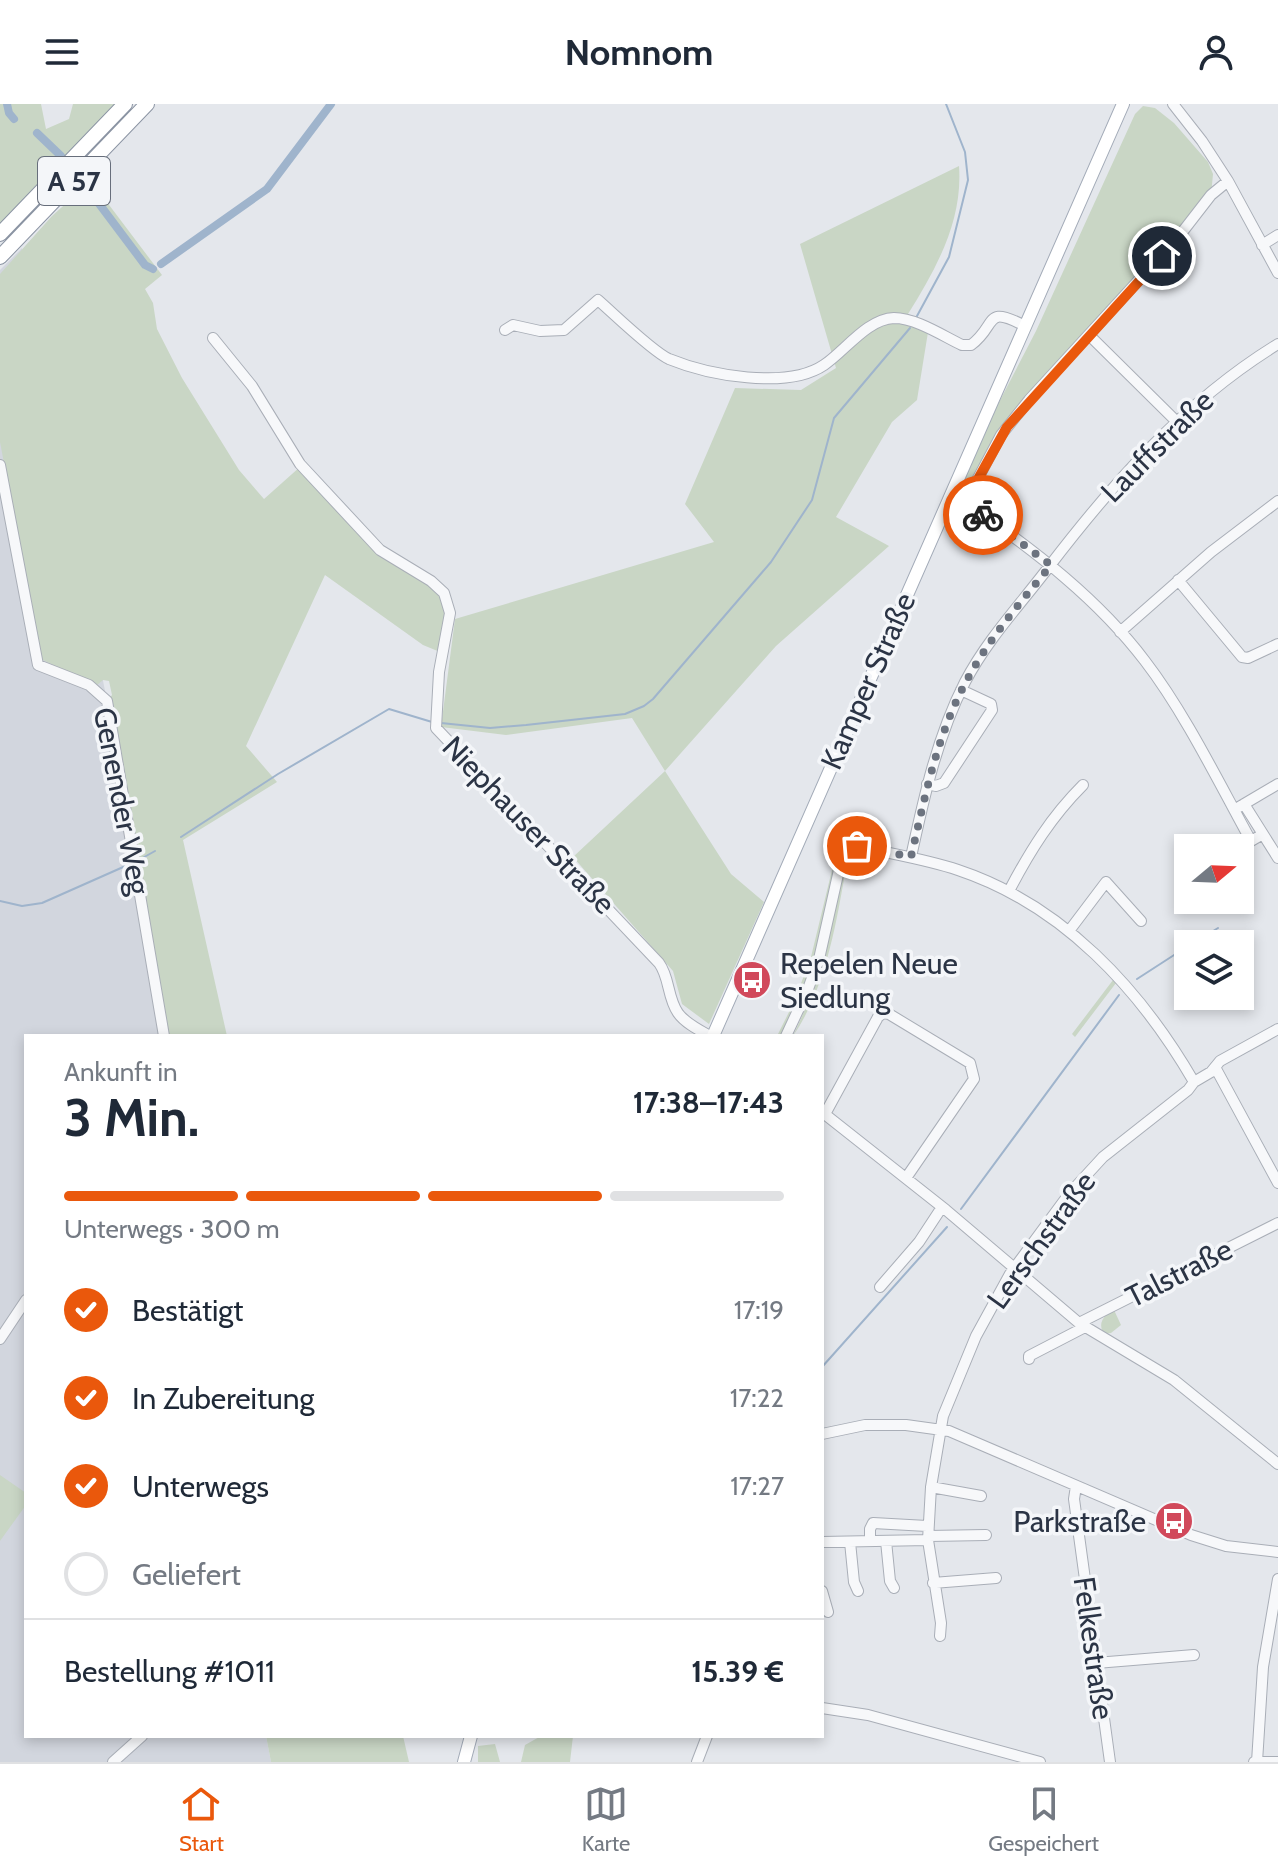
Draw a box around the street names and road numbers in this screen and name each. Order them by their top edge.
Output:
road number: A 57 [38,157,110,205]
street label: Lauffstraße [1093,382,1221,510]
street label: Kamper Straße [813,587,923,775]
street label: Genender Weg [86,704,158,899]
street label: Niephauser Straße [435,728,623,922]
street label: Lerschstraße [979,1164,1103,1316]
street label: Talstraße [1120,1231,1238,1315]
street label: Felkestraße [1066,1574,1122,1722]

